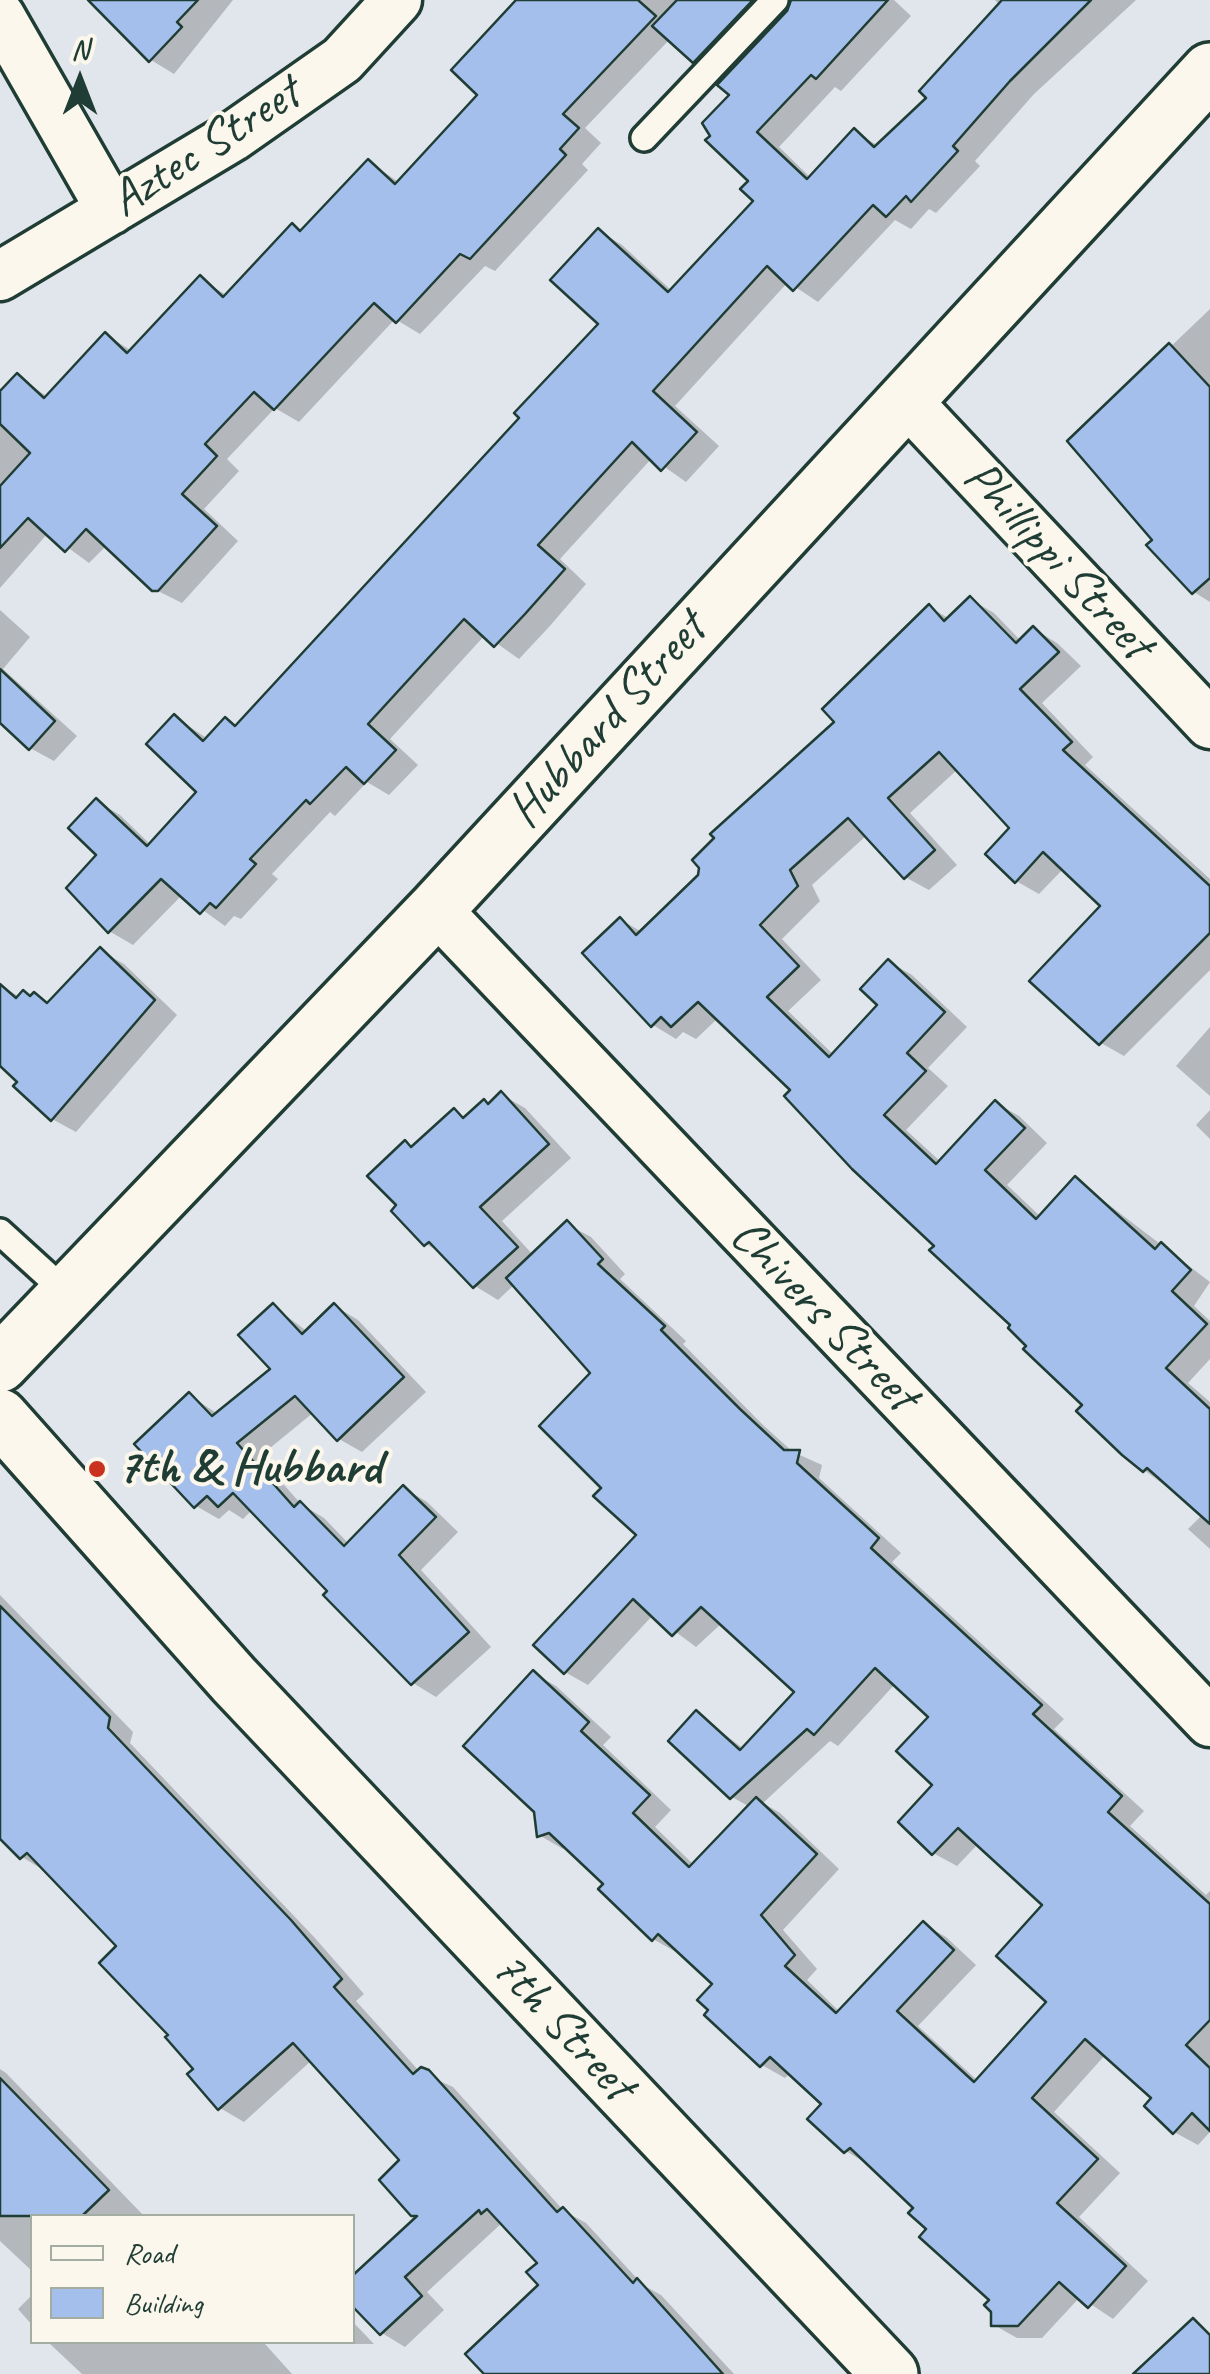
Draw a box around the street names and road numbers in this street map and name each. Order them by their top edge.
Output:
street label: Aztec Street [100,64,312,232]
street label: Phillippi Street [950,449,1164,673]
street label: Hubbard Street [496,601,720,841]
street label: Chivers Street [716,1207,930,1425]
street label: 7th Street [478,1940,646,2114]

